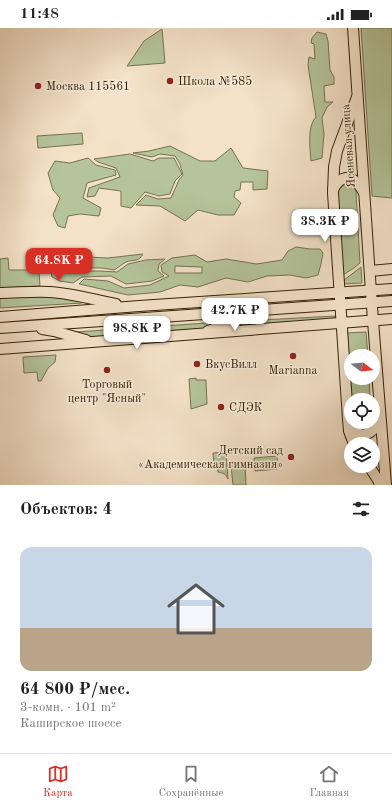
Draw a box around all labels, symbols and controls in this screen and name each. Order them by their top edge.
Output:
text: 11:48 [20,7,59,22]
place label: Школа №585 [178,75,252,88]
marker: Школа №585 [165,76,175,86]
place label: Москва 115561 [46,80,130,93]
marker: Москва 115561 [33,81,43,91]
street label: Ясеневая улица [340,104,358,188]
pin: 38.3K ₽ [288,209,362,243]
text: 38.3K ₽ [300,215,350,228]
pin: 64.8K ₽ [22,248,96,282]
text: 64.8K ₽ [34,254,84,267]
pin: 42.7K ₽ [198,298,272,332]
text: 42.7K ₽ [210,304,260,317]
pin: 98.8K ₽ [100,316,174,350]
text: 98.8K ₽ [112,322,162,335]
north arrow [344,349,380,385]
map controls [344,349,380,473]
marker: Marianna [288,351,298,361]
marker: ВкусВилл [192,359,202,369]
place label: ВкусВилл [205,359,257,371]
marker: Торговый центр "Ясный" [102,365,112,375]
place label: Marianna [269,365,318,377]
place label: Торговый центр "Ясный" [68,379,146,405]
button: locate [344,393,380,429]
marker: СДЭК [216,402,226,412]
place label: СДЭК [229,402,263,414]
button: layers [344,437,380,473]
place label: Детский сад «Академическая гимназия» [138,445,283,471]
marker: Детский сад «Академическая гимназия» [286,452,296,462]
icon: filters [350,498,372,520]
text: Объектов: 4 [20,501,112,518]
icon: home [160,573,232,645]
text: 64 800 ₽/мес. [20,681,130,698]
text: 3-комн. · 101 m² [20,701,116,714]
text: Каширское шоссе [20,717,121,730]
tab: Карта [43,763,73,801]
tab: Сохранённые [159,763,224,801]
tab: Главная [309,763,349,801]

